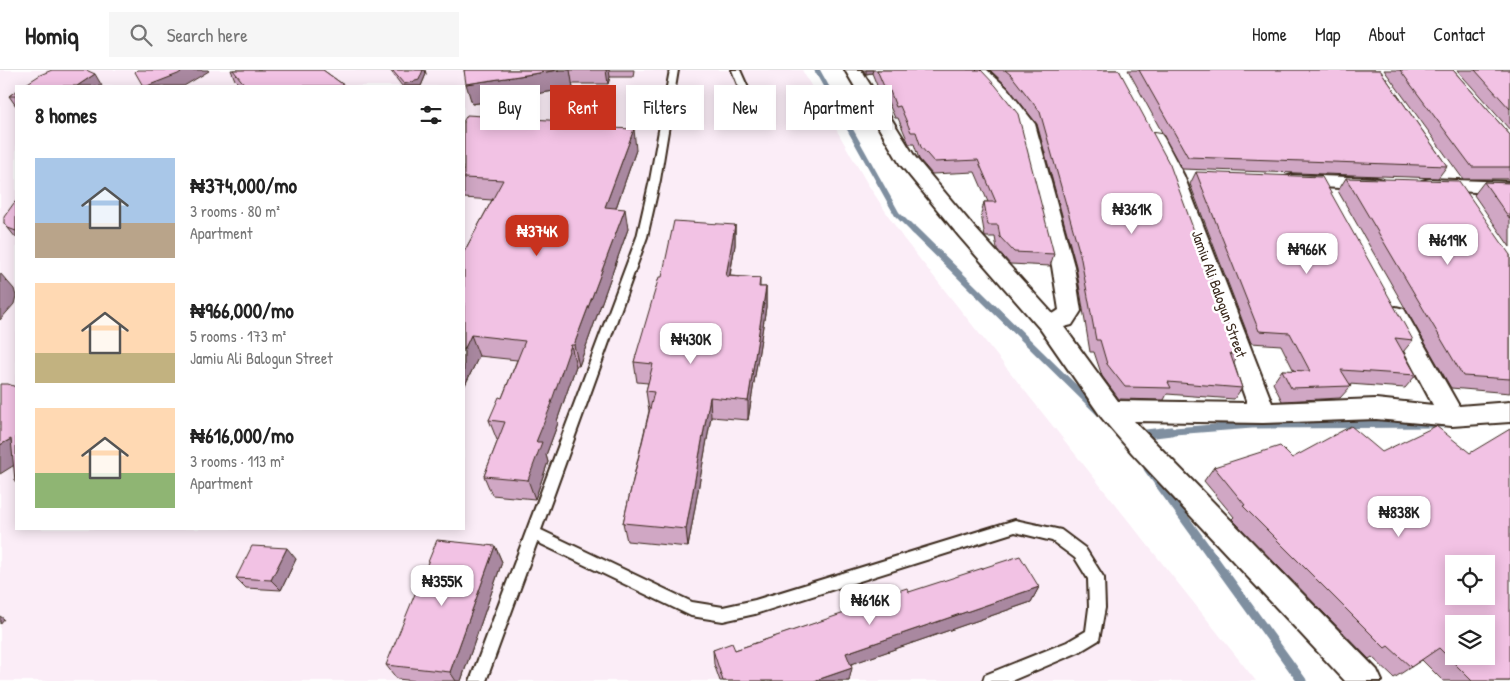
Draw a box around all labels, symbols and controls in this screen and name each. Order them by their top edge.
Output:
search box [109,12,459,57]
text: Homiq [25,19,79,51]
icon: search [127,21,155,49]
text: Search here [167,22,248,48]
text: Home [1252,22,1287,47]
text: Map [1315,22,1340,47]
text: About [1368,22,1405,47]
text: Contact [1433,22,1485,47]
chip: Buy [480,85,540,130]
chip: Rent [550,85,616,130]
chip: Filters [626,85,704,130]
chip: New [714,85,776,130]
chip: Apartment [786,85,892,130]
text: 8 homes [35,101,97,130]
icon: filters [417,101,445,129]
text: ₦374,000/mo [190,171,297,200]
icon: home [75,178,135,238]
pin: ₦361K [1097,192,1167,235]
text: ₦361K [1112,198,1152,220]
text: 3 rooms · 80 m² [190,200,280,222]
pin: ₦374K [502,214,572,257]
text: ₦374K [516,220,558,242]
text: Apartment [190,222,253,244]
pin: ₦619K [1413,224,1483,266]
street label: Jamiu Ali Balogun Street [1187,227,1253,361]
text: ₦619K [1429,229,1467,251]
pin: ₦966K [1272,232,1342,275]
text: ₦966K [1288,238,1326,260]
text: ₦966,000/mo [190,296,294,325]
icon: home [75,303,135,363]
pin: ₦430K [656,322,726,365]
text: 5 rooms · 173 m² [190,325,286,347]
text: ₦430K [671,328,711,350]
text: Jamiu Ali Balogun Street [190,347,333,369]
text: ₦616,000/mo [190,421,294,450]
icon: home [75,428,135,488]
text: 3 rooms · 113 m² [190,450,285,472]
text: Apartment [190,472,253,494]
pin: ₦838K [1364,496,1434,538]
text: ₦838K [1379,501,1419,523]
map controls [1445,555,1495,665]
button: locate [1445,555,1495,605]
pin: ₦355K [407,564,477,607]
text: ₦355K [422,570,462,592]
pin: ₦616K [835,584,905,626]
text: ₦616K [851,589,889,611]
button: layers [1445,615,1495,665]

